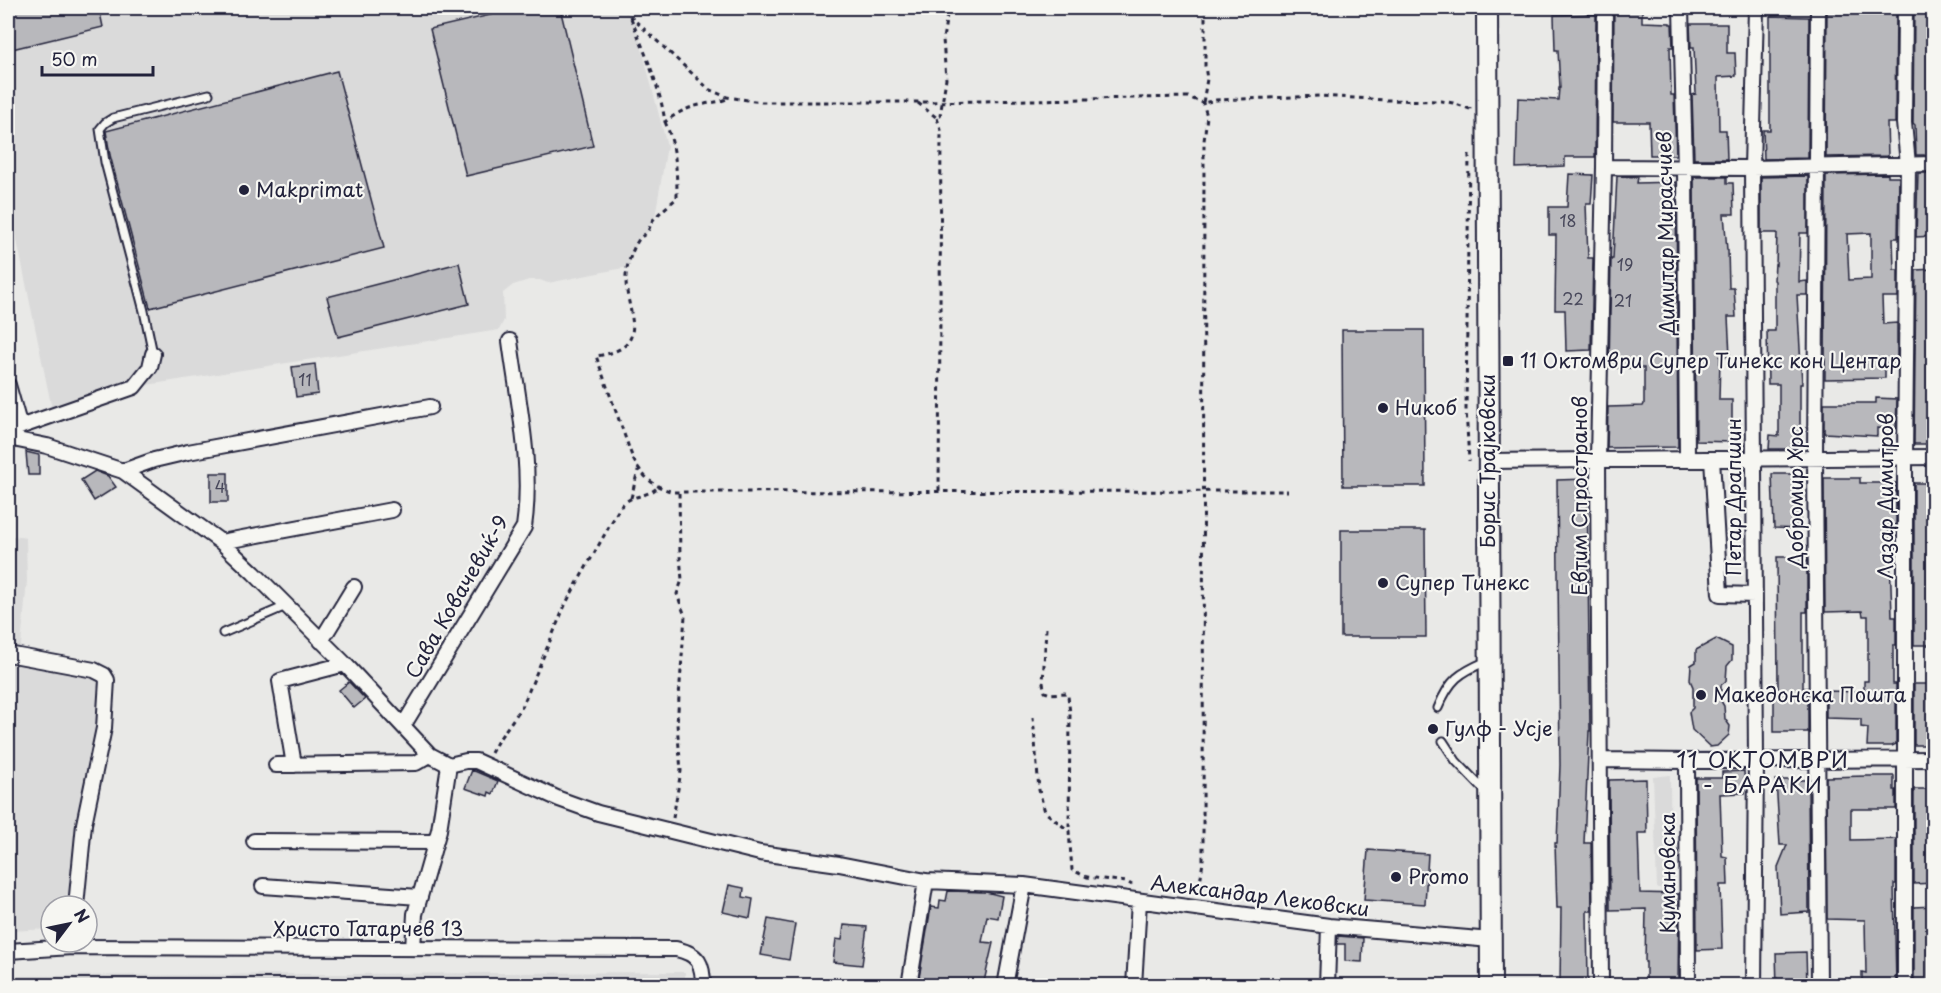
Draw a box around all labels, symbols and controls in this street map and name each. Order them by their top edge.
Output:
scale bar [42,39,153,77]
text: 50 m [51,45,98,72]
street label: Димитар Мирасчиев [1648,131,1682,336]
place label: Makprimat [256,174,363,204]
marker: Makprimat [237,183,251,197]
house number: 18 [1559,208,1577,232]
house number: 19 [1617,252,1633,276]
house number: 22 [1562,286,1584,310]
house number: 21 [1614,288,1632,312]
place label: 11 Октомври Супер Тинекс кон Центар [1520,345,1901,375]
marker: 11 Октомври Супер Тинекс кон Центар [1501,354,1515,368]
house number: 11 [298,367,312,391]
street label: Борис Трајковски [1472,374,1502,548]
place label: Никоб [1395,392,1457,422]
street label: Евтим Спространов [1564,396,1594,596]
marker: Никоб [1376,401,1390,415]
street label: Лазар Димитров [1870,413,1900,579]
street label: Петар Драпшин [1718,418,1748,576]
street label: Добромир Хрс [1780,426,1810,569]
house number: 4 [215,474,225,498]
street label: Сава Ковачевиќ-9 [397,509,515,684]
place label: Супер Тинекс [1395,567,1530,597]
marker: Супер Тинекс [1376,576,1390,590]
place label: Македонска Пошта [1713,679,1907,709]
marker: Македонска Пошта [1694,688,1708,702]
place label: Гулф - Усје [1445,713,1553,743]
marker: Гулф - Усје [1426,722,1440,736]
district label: 11 ОКТОМВРИ - БАРАКИ [1676,742,1850,800]
street label: Кумановска [1652,812,1682,933]
place label: Promo [1408,861,1469,891]
street label: Александар Лековски [1149,867,1371,923]
marker: Promo [1389,870,1403,884]
north arrow [39,894,99,954]
text: N [69,904,96,927]
street label: Христо Татарчев 13 [273,913,463,943]

